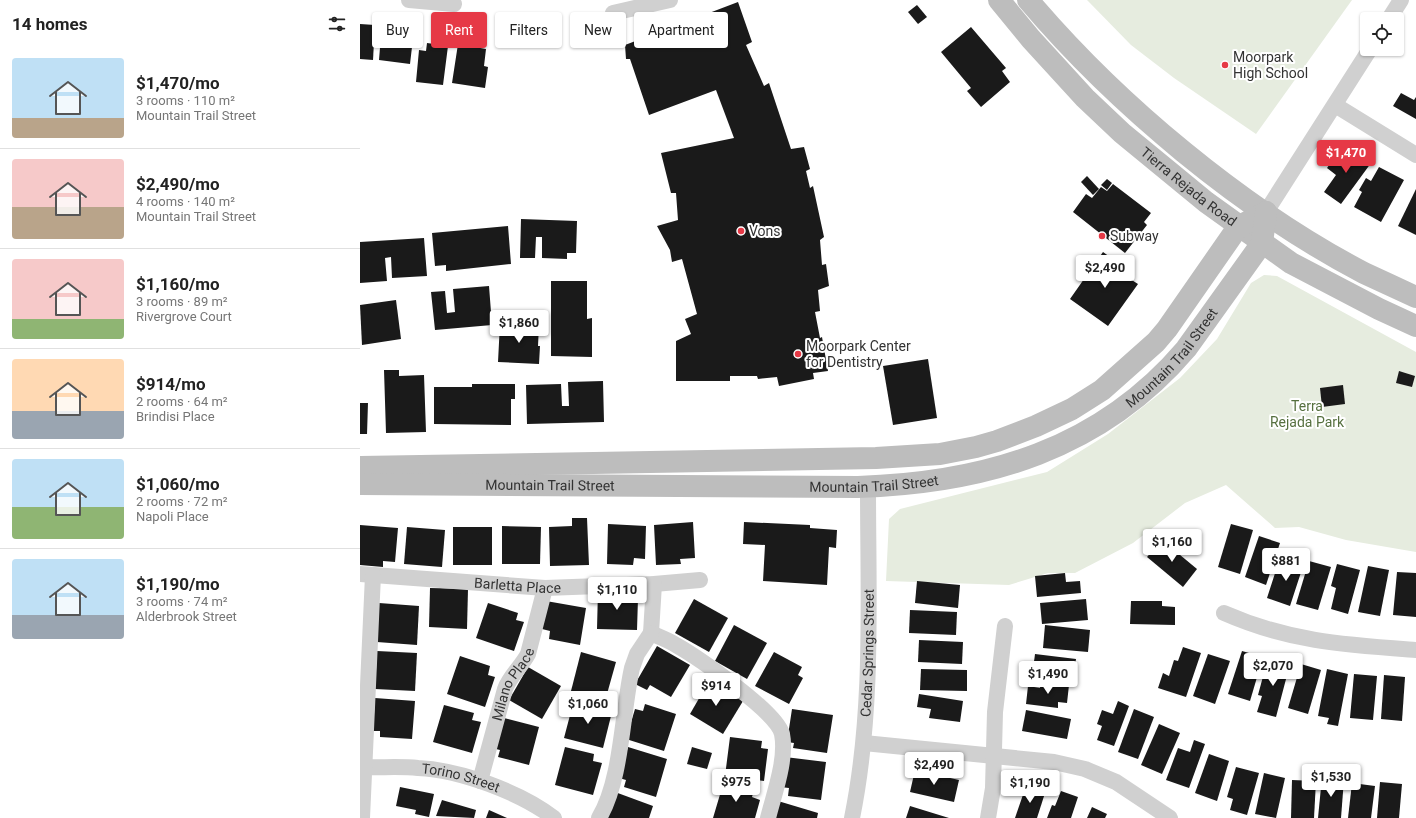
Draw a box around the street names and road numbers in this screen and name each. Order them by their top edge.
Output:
street label: Tierra Rejada Road [1138,144,1240,229]
street label: Mountain Trail Street [1122,305,1221,411]
street label: Mountain Trail Street [809,472,940,495]
street label: Mountain Trail Street [485,477,615,494]
street label: Barletta Place [474,575,561,596]
street label: Cedar Springs Street [857,589,877,717]
street label: Milano Place [489,646,537,723]
street label: Torino Street [421,760,503,796]

